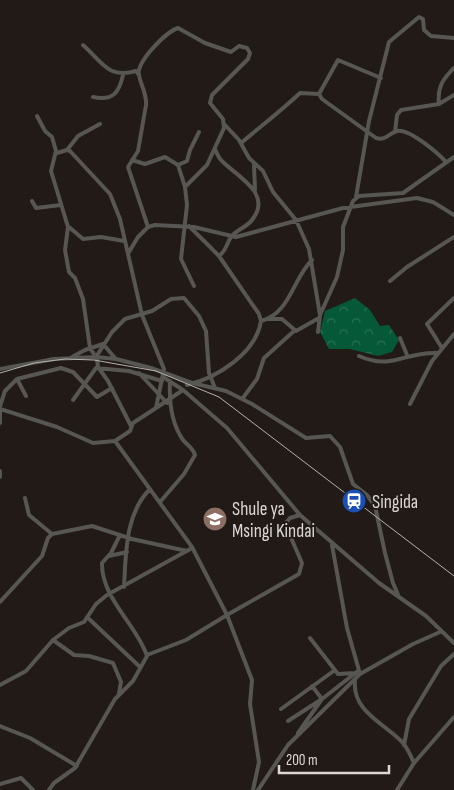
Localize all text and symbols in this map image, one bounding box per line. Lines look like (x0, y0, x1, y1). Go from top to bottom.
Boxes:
station icon: Singida (341, 488, 367, 514)
place label: Singida (372, 491, 418, 514)
place label: Shule ya Msingi Kindai (232, 498, 315, 543)
school or university icon: Shule ya Msingi Kindai (202, 506, 228, 532)
scale bar (279, 742, 389, 774)
text: 200 m (286, 751, 318, 770)

